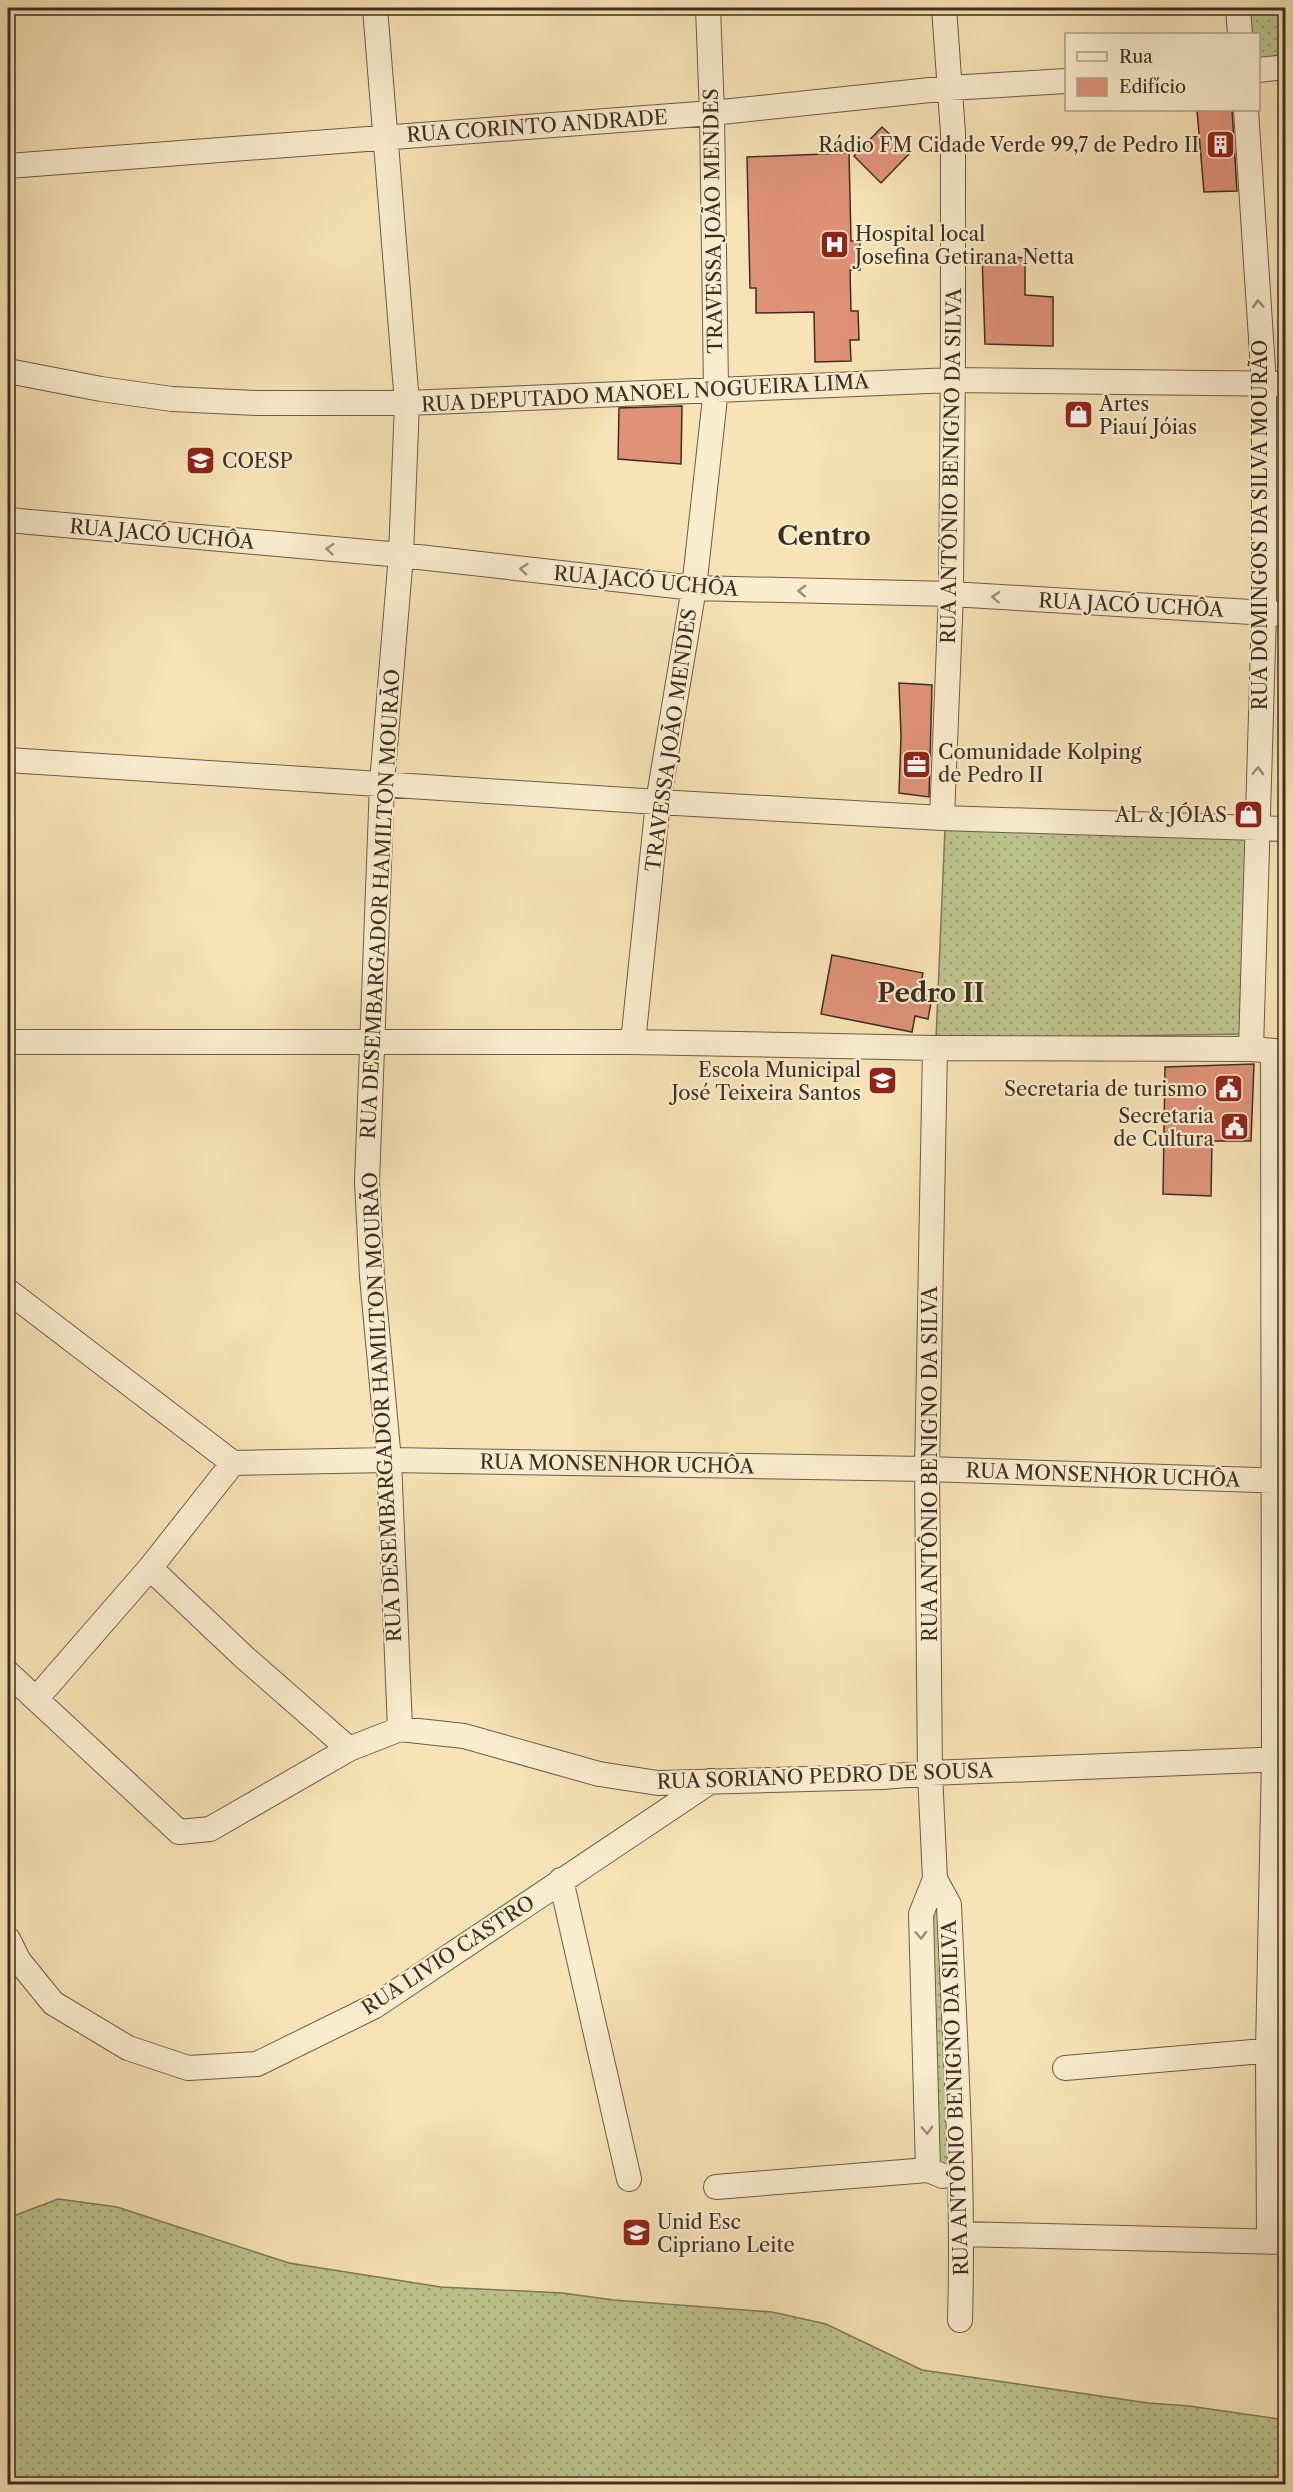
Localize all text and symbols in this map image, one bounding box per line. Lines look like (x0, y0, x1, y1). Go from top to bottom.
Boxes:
legend (1065, 33, 1260, 111)
text: Rua (1119, 46, 1153, 68)
text: Edifício (1119, 76, 1186, 98)
street label: TRAVESSA JOÃO MENDES (698, 88, 727, 354)
street label: RUA CORINTO ANDRADE (406, 105, 668, 147)
building icon: Rádio FM Cidade Verde 99,7 de Pedro II (1204, 129, 1236, 161)
place label: Rádio FM Cidade Verde 99,7 de Pedro II (818, 133, 1199, 157)
place label: Hospital local Josefina Getirana Netta (852, 222, 1075, 269)
hospital icon: Hospital local Josefina Getirana Netta (818, 229, 850, 261)
street label: RUA ANTÔNIO BENIGNO DA SILVA (935, 287, 966, 644)
one-way arrow (1252, 299, 1265, 308)
street label: RUA DOMINGOS DA SILVA MOURÃO (1247, 340, 1272, 710)
street label: RUA DEPUTADO MANOEL NOGUEIRA LIMA (420, 369, 871, 417)
place label: Artes Piauí Jóias (1098, 392, 1197, 439)
shop icon: Artes Piauí Jóias (1062, 399, 1094, 431)
school or university icon: COESP (185, 445, 217, 477)
place label: COESP (222, 449, 293, 473)
street label: RUA JACÓ UCHÔA (68, 513, 257, 554)
district label: Centro (777, 520, 871, 552)
one-way arrow (325, 543, 334, 556)
street label: RUA JACÓ UCHÔA (552, 560, 741, 601)
one-way arrow (519, 563, 528, 576)
one-way arrow (797, 585, 806, 597)
street label: RUA JACÓ UCHÔA (1038, 587, 1226, 622)
one-way arrow (992, 591, 1001, 604)
street label: TRAVESSA JOÃO MENDES (640, 607, 701, 873)
street label: RUA DESEMBARGADOR HAMILTON MOURÃO (355, 668, 404, 1140)
place label: Comunidade Kolping de Pedro II (938, 740, 1142, 787)
office icon: Comunidade Kolping de Pedro II (901, 748, 933, 780)
one-way arrow (1252, 767, 1265, 776)
shop icon: AL & JÓIAS (1232, 799, 1264, 831)
place label: AL & JÓIAS (1114, 802, 1227, 827)
district label: Pedro II (877, 977, 985, 1009)
place label: Escola Municipal José Teixeira Santos (668, 1058, 861, 1105)
school or university icon: Escola Municipal José Teixeira Santos (866, 1065, 898, 1097)
public building icon: Secretaria de turismo (1212, 1073, 1244, 1105)
place label: Secretaria de turismo (1004, 1077, 1207, 1101)
place label: Secretaria de Cultura (1113, 1104, 1214, 1151)
public building icon: Secretaria de Cultura (1219, 1111, 1251, 1143)
street label: RUA DESEMBARGADOR HAMILTON MOURÃO (357, 1171, 406, 1643)
street label: RUA ANTÔNIO BENIGNO DA SILVA (917, 1285, 942, 1642)
street label: RUA MONSENHOR UCHÔA (480, 1449, 756, 1478)
street label: RUA MONSENHOR UCHÔA (965, 1457, 1242, 1492)
street label: RUA SORIANO PEDRO DE SOUSA (656, 1758, 995, 1794)
street label: RUA LIVIO CASTRO (357, 1890, 539, 2020)
street label: RUA ANTÔNIO BENIGNO DA SILVA (936, 1919, 973, 2276)
one-way arrow (915, 1931, 928, 1940)
one-way arrow (921, 2126, 933, 2135)
place label: Unid Esc Cipriano Leite (657, 2210, 795, 2257)
school or university icon: Unid Esc Cipriano Leite (620, 2217, 652, 2249)

